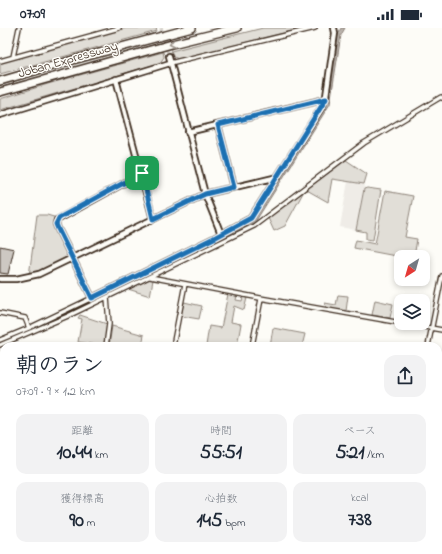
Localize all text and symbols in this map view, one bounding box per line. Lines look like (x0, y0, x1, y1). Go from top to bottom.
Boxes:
text: 07:09 (20, 3, 45, 25)
street label: Joban Expressway (16, 37, 120, 84)
one-way arrow (168, 39, 175, 48)
pin (125, 156, 159, 190)
icon: arrive (131, 162, 153, 184)
north arrow (394, 250, 430, 286)
map controls (394, 250, 430, 330)
button: layers (394, 294, 430, 330)
text: 朝のラン (16, 351, 104, 383)
button: share (384, 355, 426, 397)
text: 07:09 · 9 × 1.2 km (16, 382, 95, 401)
text: 距離 (71, 423, 93, 439)
text: 時間 (210, 423, 232, 439)
text: ペース (343, 423, 376, 439)
text: 10.44 (56, 439, 92, 468)
text: 55:51 (200, 439, 242, 468)
text: 5:21 (335, 439, 365, 468)
text: km (92, 447, 108, 463)
text: /km (365, 447, 384, 463)
text: kcal (351, 490, 368, 506)
text: 獲得標高 (60, 491, 104, 507)
text: 心拍数 (204, 491, 237, 507)
text: 738 (348, 506, 372, 535)
text: 90 (69, 507, 84, 536)
text: 145 (196, 507, 222, 536)
text: m (84, 515, 95, 531)
text: bpm (222, 515, 246, 531)

